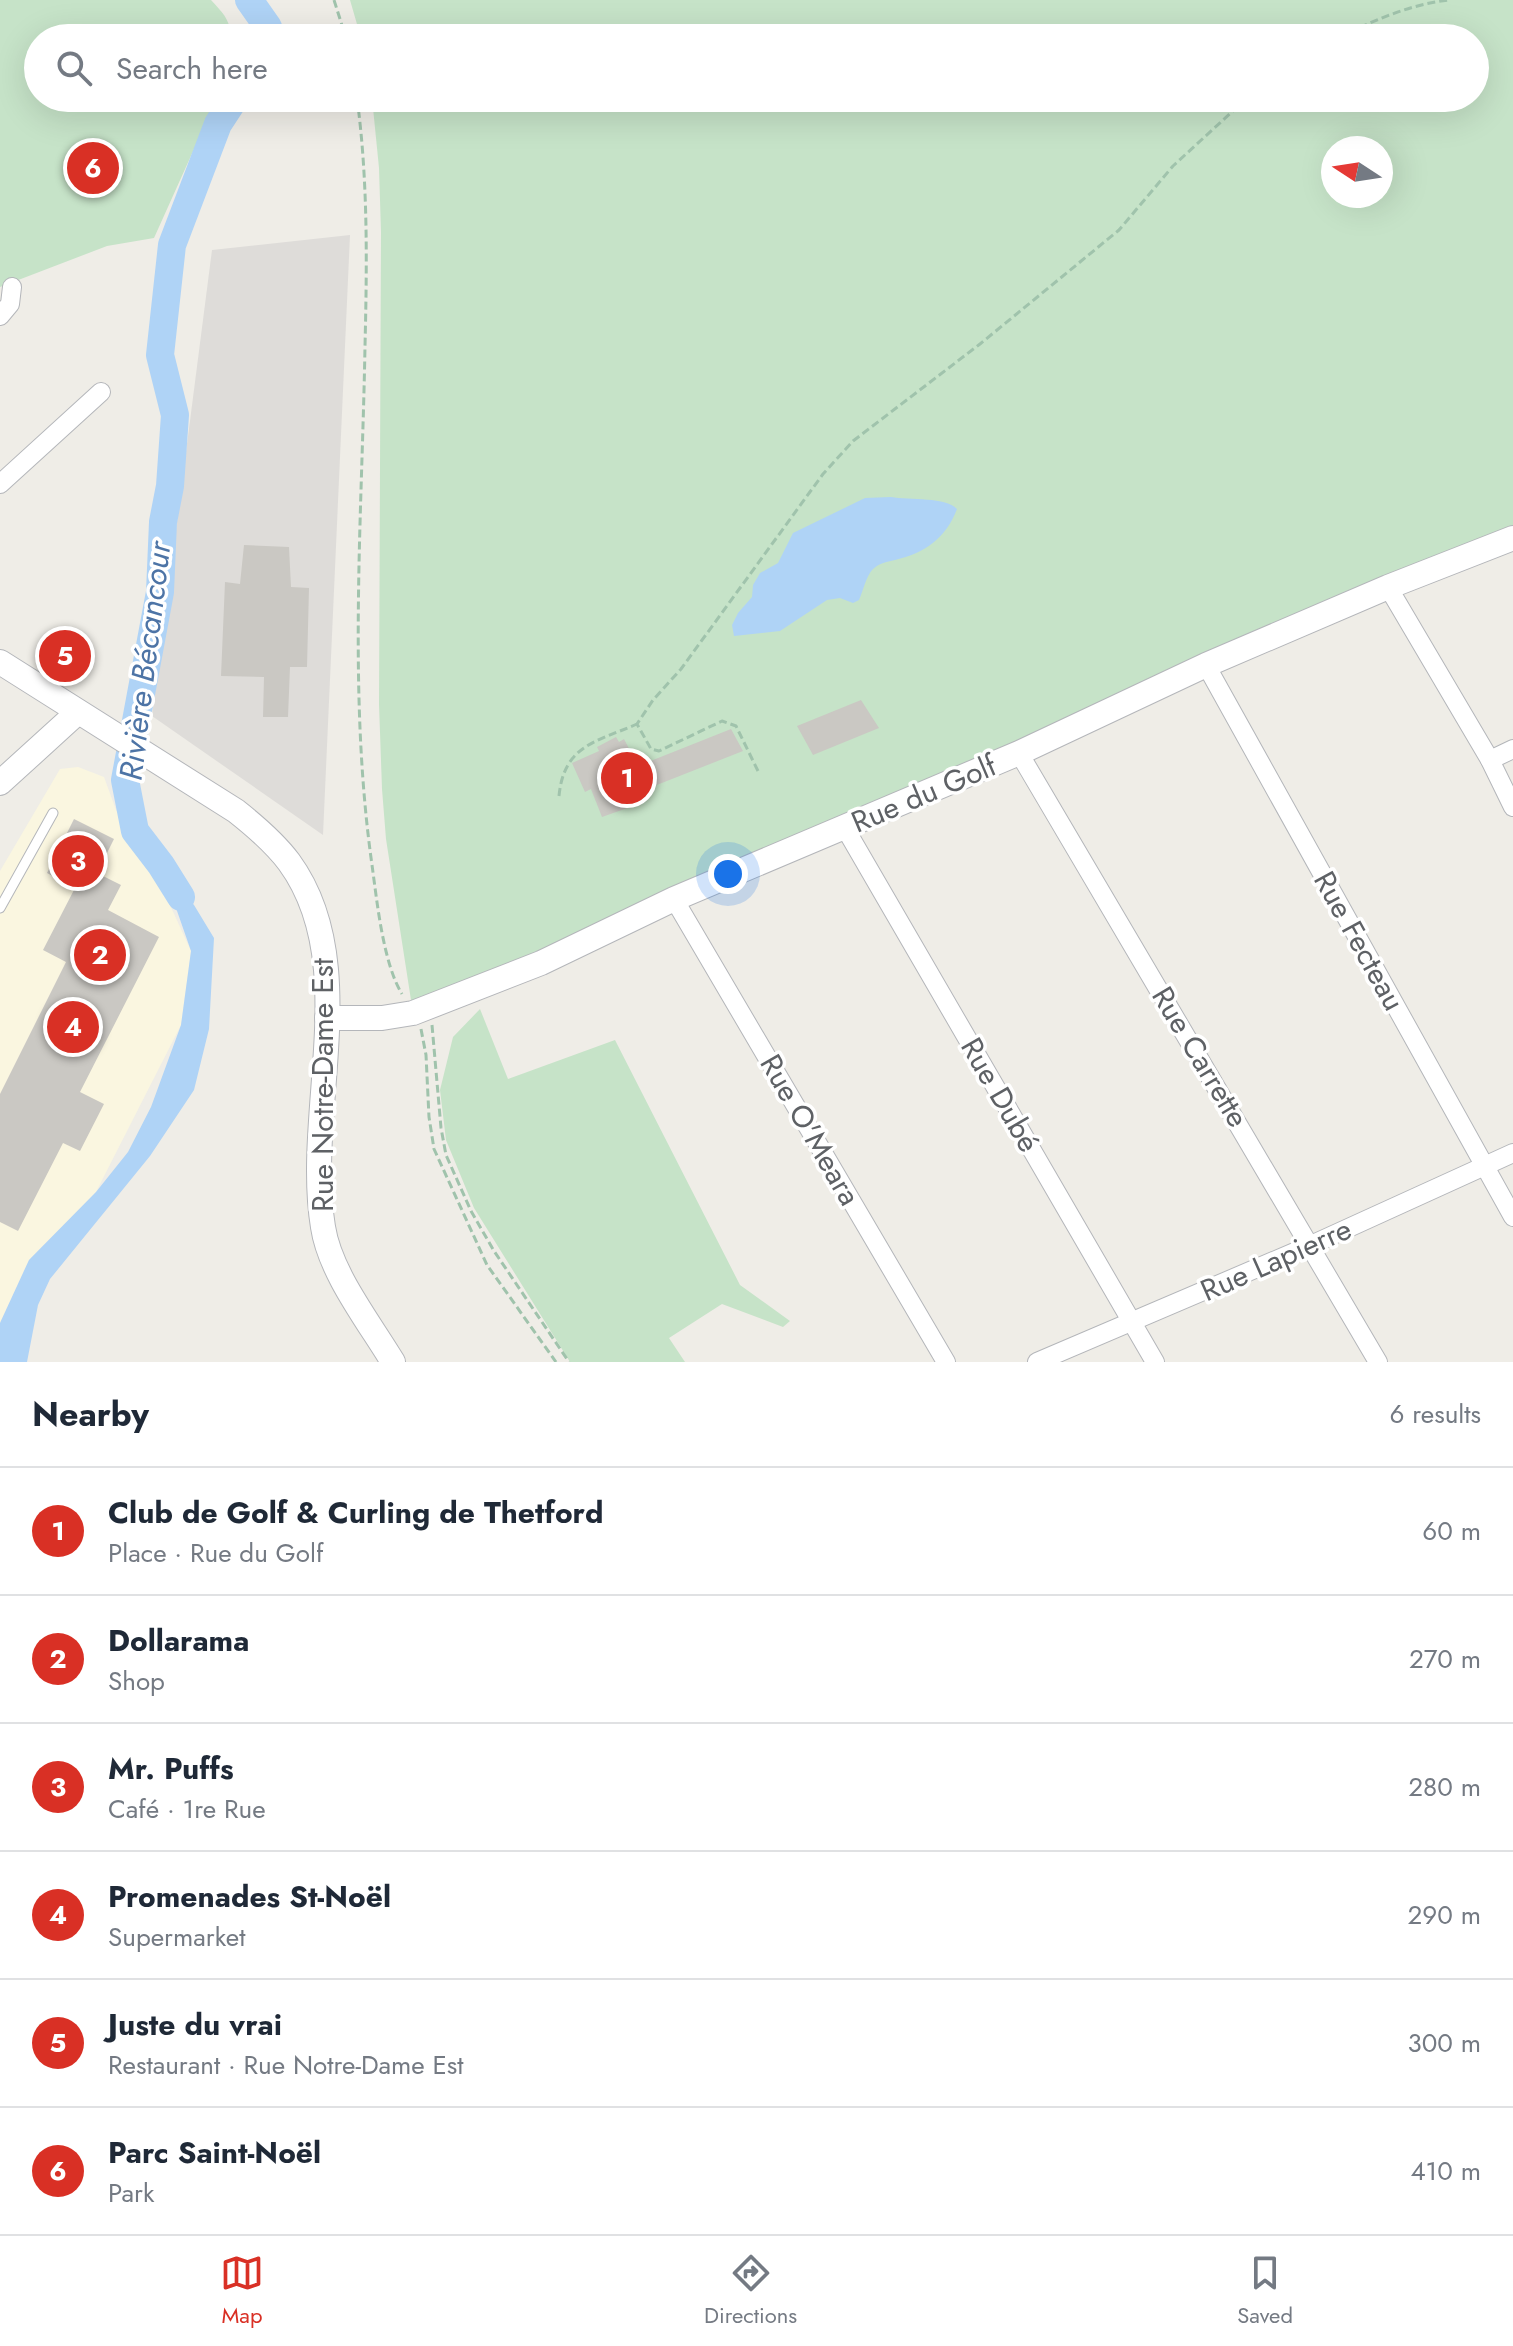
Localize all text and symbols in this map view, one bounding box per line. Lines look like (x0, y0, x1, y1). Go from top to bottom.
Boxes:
search box (24, 24, 1489, 112)
icon: search (52, 46, 96, 90)
text: Search here (116, 47, 268, 90)
north arrow (1321, 136, 1393, 208)
pin: 6 (67, 138, 119, 198)
water label: Rivière Bécancour (108, 537, 183, 783)
pin: 5 (39, 626, 91, 686)
street label: Rue du Golf (845, 743, 1004, 843)
pin: 1 (601, 748, 653, 808)
pin: 3 (52, 831, 104, 891)
your location (708, 854, 748, 894)
street label: Rue Fecteau (1303, 863, 1416, 1018)
pin: 2 (74, 925, 126, 985)
street label: Rue Notre-Dame Est (301, 957, 344, 1212)
street label: Rue Carrette (1141, 978, 1259, 1135)
pin: 4 (47, 997, 99, 1057)
street label: Rue Dubé (950, 1030, 1050, 1160)
street label: Rue O'Meara (750, 1046, 871, 1213)
street label: Rue Lapierre (1194, 1207, 1358, 1312)
text: Nearby (32, 1390, 149, 1439)
text: 6 results (1389, 1395, 1481, 1433)
text: Club de Golf & Curling de Thetford (108, 1491, 603, 1534)
text: 1 (51, 1512, 65, 1550)
text: 60 m (1422, 1512, 1481, 1550)
text: Place · Rue du Golf (108, 1534, 323, 1572)
text: Dollarama (108, 1619, 249, 1662)
text: 2 (49, 1640, 67, 1678)
text: 270 m (1409, 1640, 1481, 1678)
text: Shop (108, 1662, 165, 1700)
text: Mr. Puffs (108, 1747, 234, 1790)
text: 3 (50, 1768, 66, 1806)
text: 280 m (1408, 1768, 1481, 1806)
text: Café · 1re Rue (108, 1790, 266, 1828)
text: Promenades St-Noël (108, 1875, 391, 1918)
text: 4 (49, 1896, 67, 1934)
text: 290 m (1408, 1896, 1481, 1934)
text: Supermarket (108, 1918, 245, 1956)
text: Juste du vrai (108, 2003, 282, 2046)
text: 5 (50, 2024, 66, 2062)
text: 300 m (1408, 2024, 1481, 2062)
text: Restaurant · Rue Notre-Dame Est (108, 2046, 464, 2084)
text: Parc Saint-Noël (108, 2131, 321, 2174)
text: 6 (49, 2152, 67, 2190)
text: 410 m (1410, 2152, 1481, 2190)
text: Park (108, 2174, 154, 2212)
tab: Map (220, 2251, 264, 2331)
tab: Directions (704, 2251, 797, 2331)
tab: Saved (1237, 2251, 1293, 2331)

